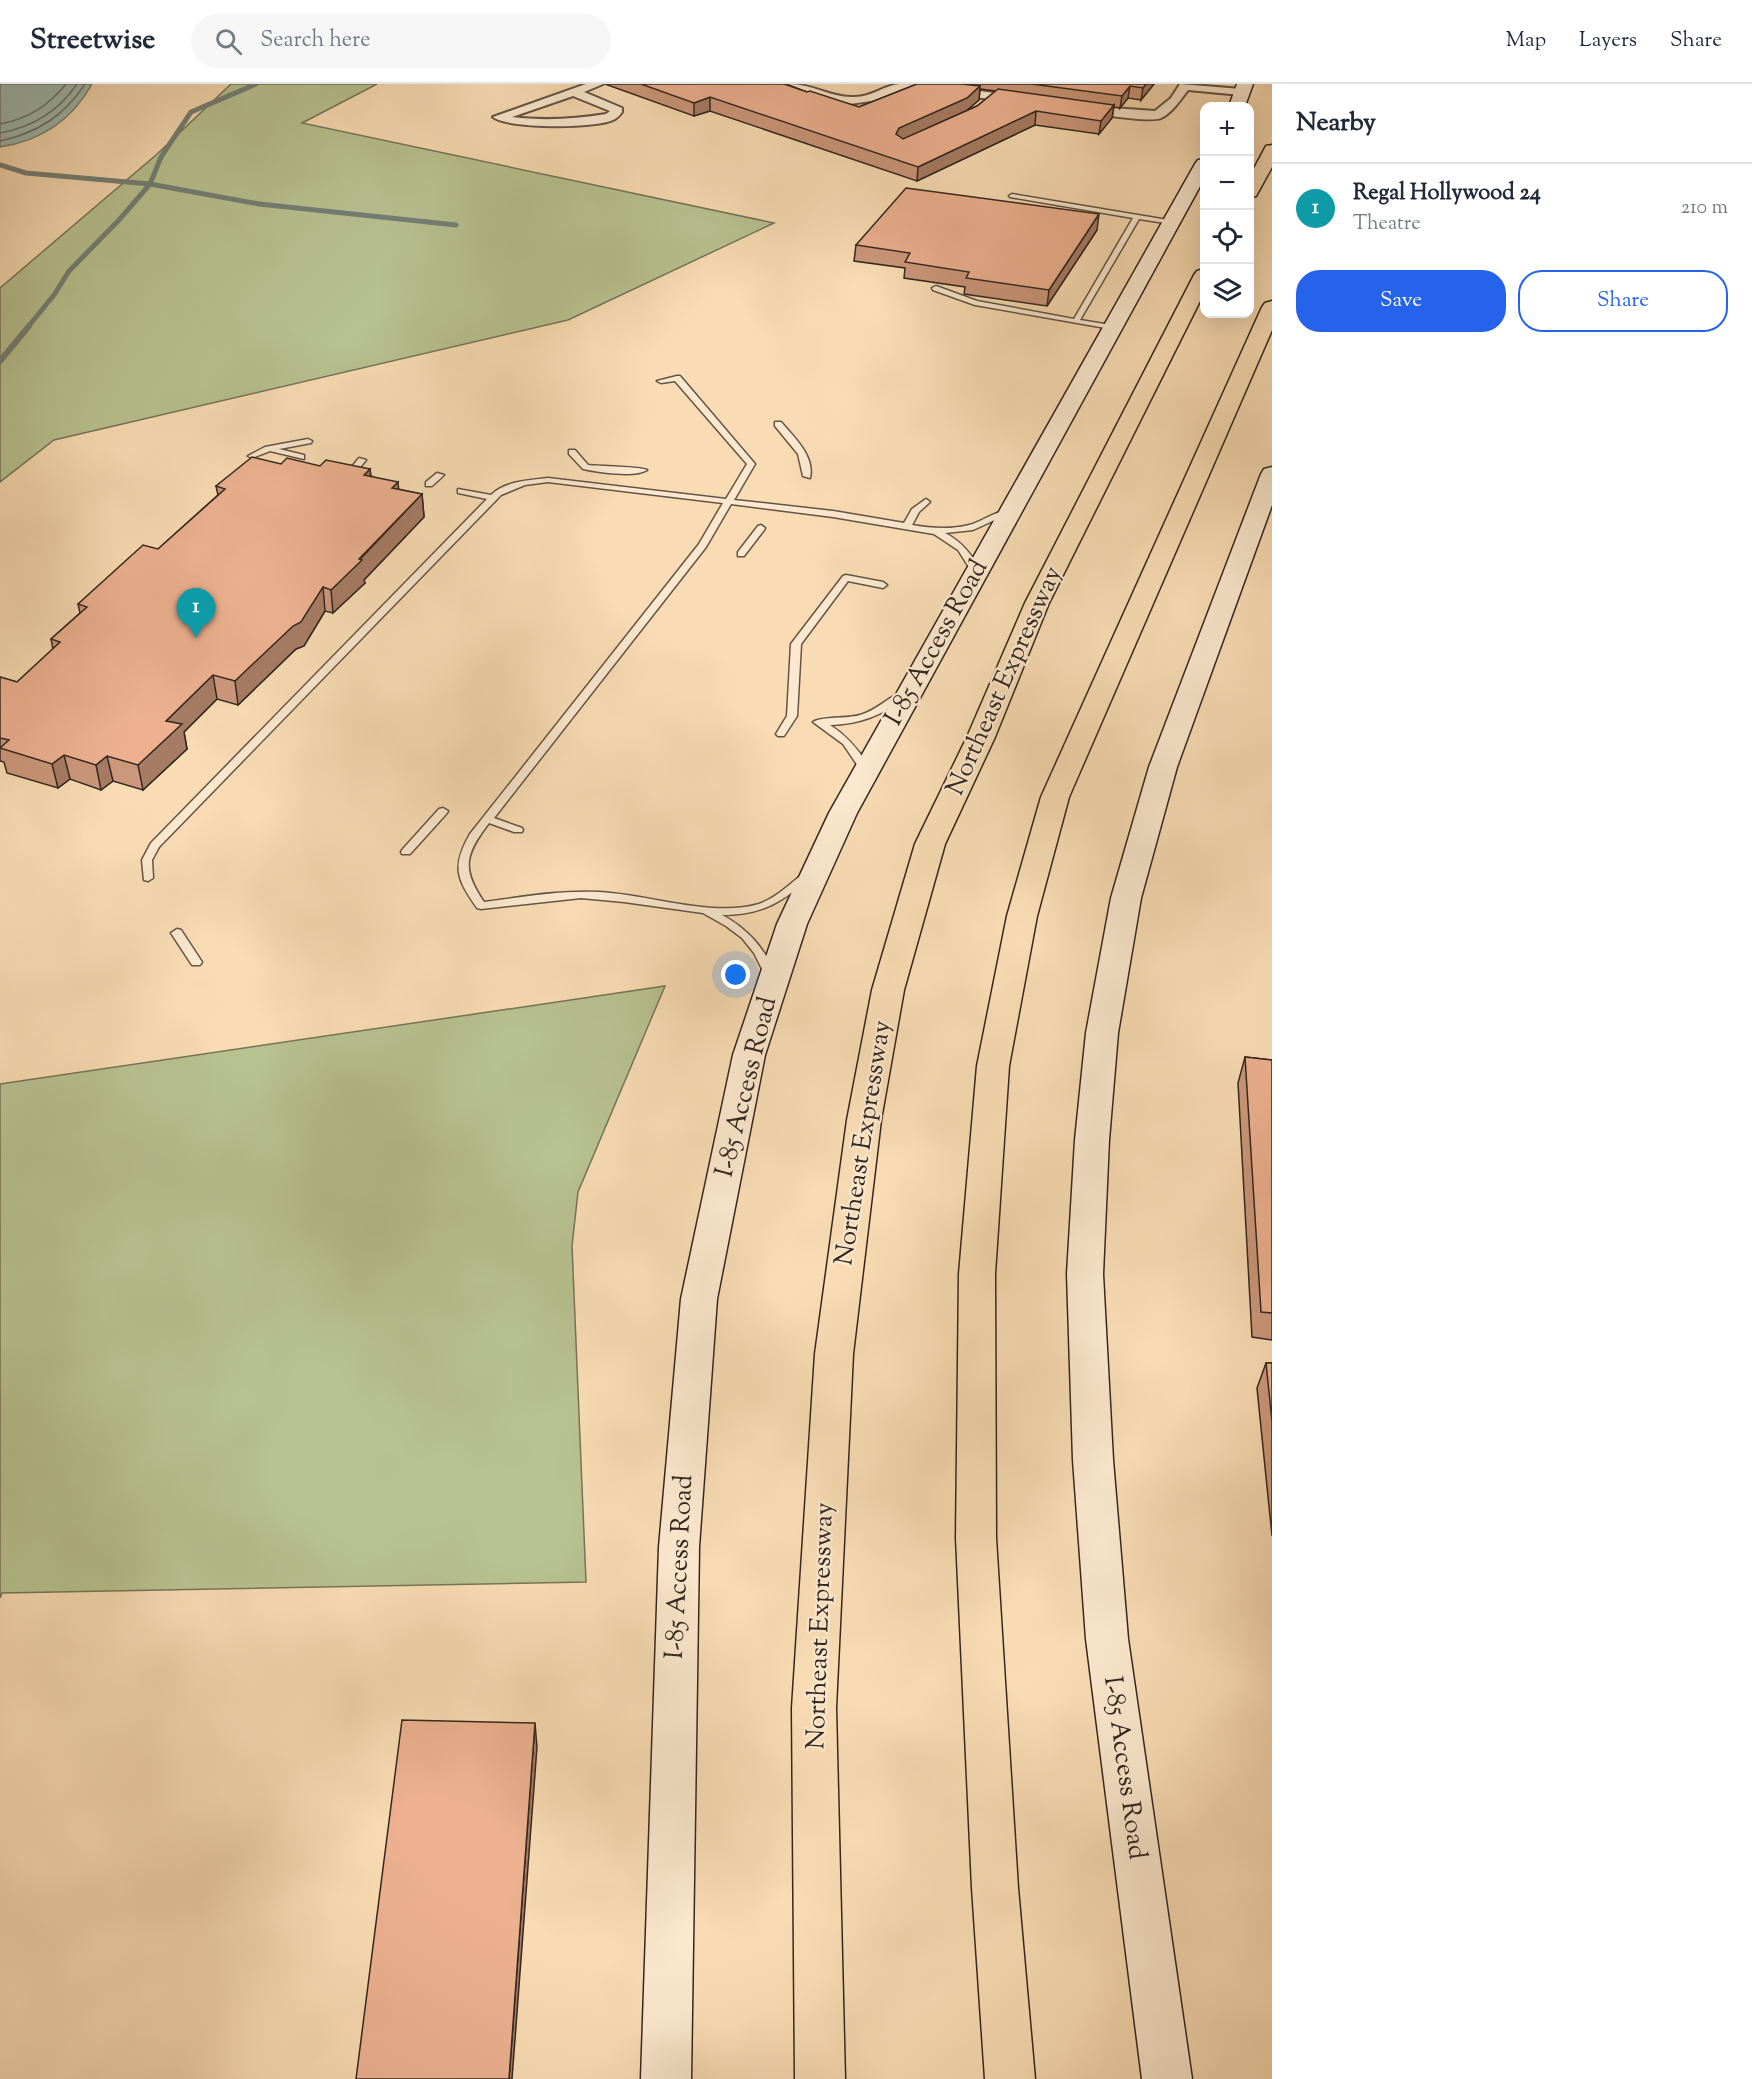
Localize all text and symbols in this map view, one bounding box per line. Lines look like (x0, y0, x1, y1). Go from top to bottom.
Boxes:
search box (191, 14, 611, 68)
text: Streetwise (30, 21, 155, 61)
icon: search (212, 25, 245, 58)
text: Search here (260, 25, 371, 57)
text: Map (1506, 26, 1546, 56)
text: Layers (1579, 26, 1637, 56)
text: Share (1670, 26, 1722, 56)
map controls (1200, 102, 1254, 318)
button: + (1200, 102, 1254, 156)
text: Nearby (1296, 105, 1376, 142)
button: − (1200, 156, 1254, 210)
text: Regal Hollywood 24 (1353, 178, 1541, 210)
text: 1 (1312, 194, 1319, 223)
text: 210 m (1681, 194, 1728, 223)
button: locate (1200, 210, 1254, 264)
text: Theatre (1353, 210, 1421, 239)
button: layers (1200, 264, 1254, 318)
button: Save (1296, 270, 1506, 332)
button: Share (1518, 270, 1728, 332)
street label: I-85 Access Road (876, 553, 998, 733)
street label: Northeast Expressway (938, 560, 1072, 802)
pin: 1 (176, 588, 216, 638)
your location (721, 960, 750, 989)
street label: I-85 Access Road (707, 993, 787, 1181)
street label: Northeast Expressway (826, 1018, 902, 1268)
street label: I-85 Access Road (657, 1474, 703, 1660)
street label: Northeast Expressway (798, 1502, 844, 1750)
street label: I-85 Access Road (1093, 1674, 1155, 1862)

